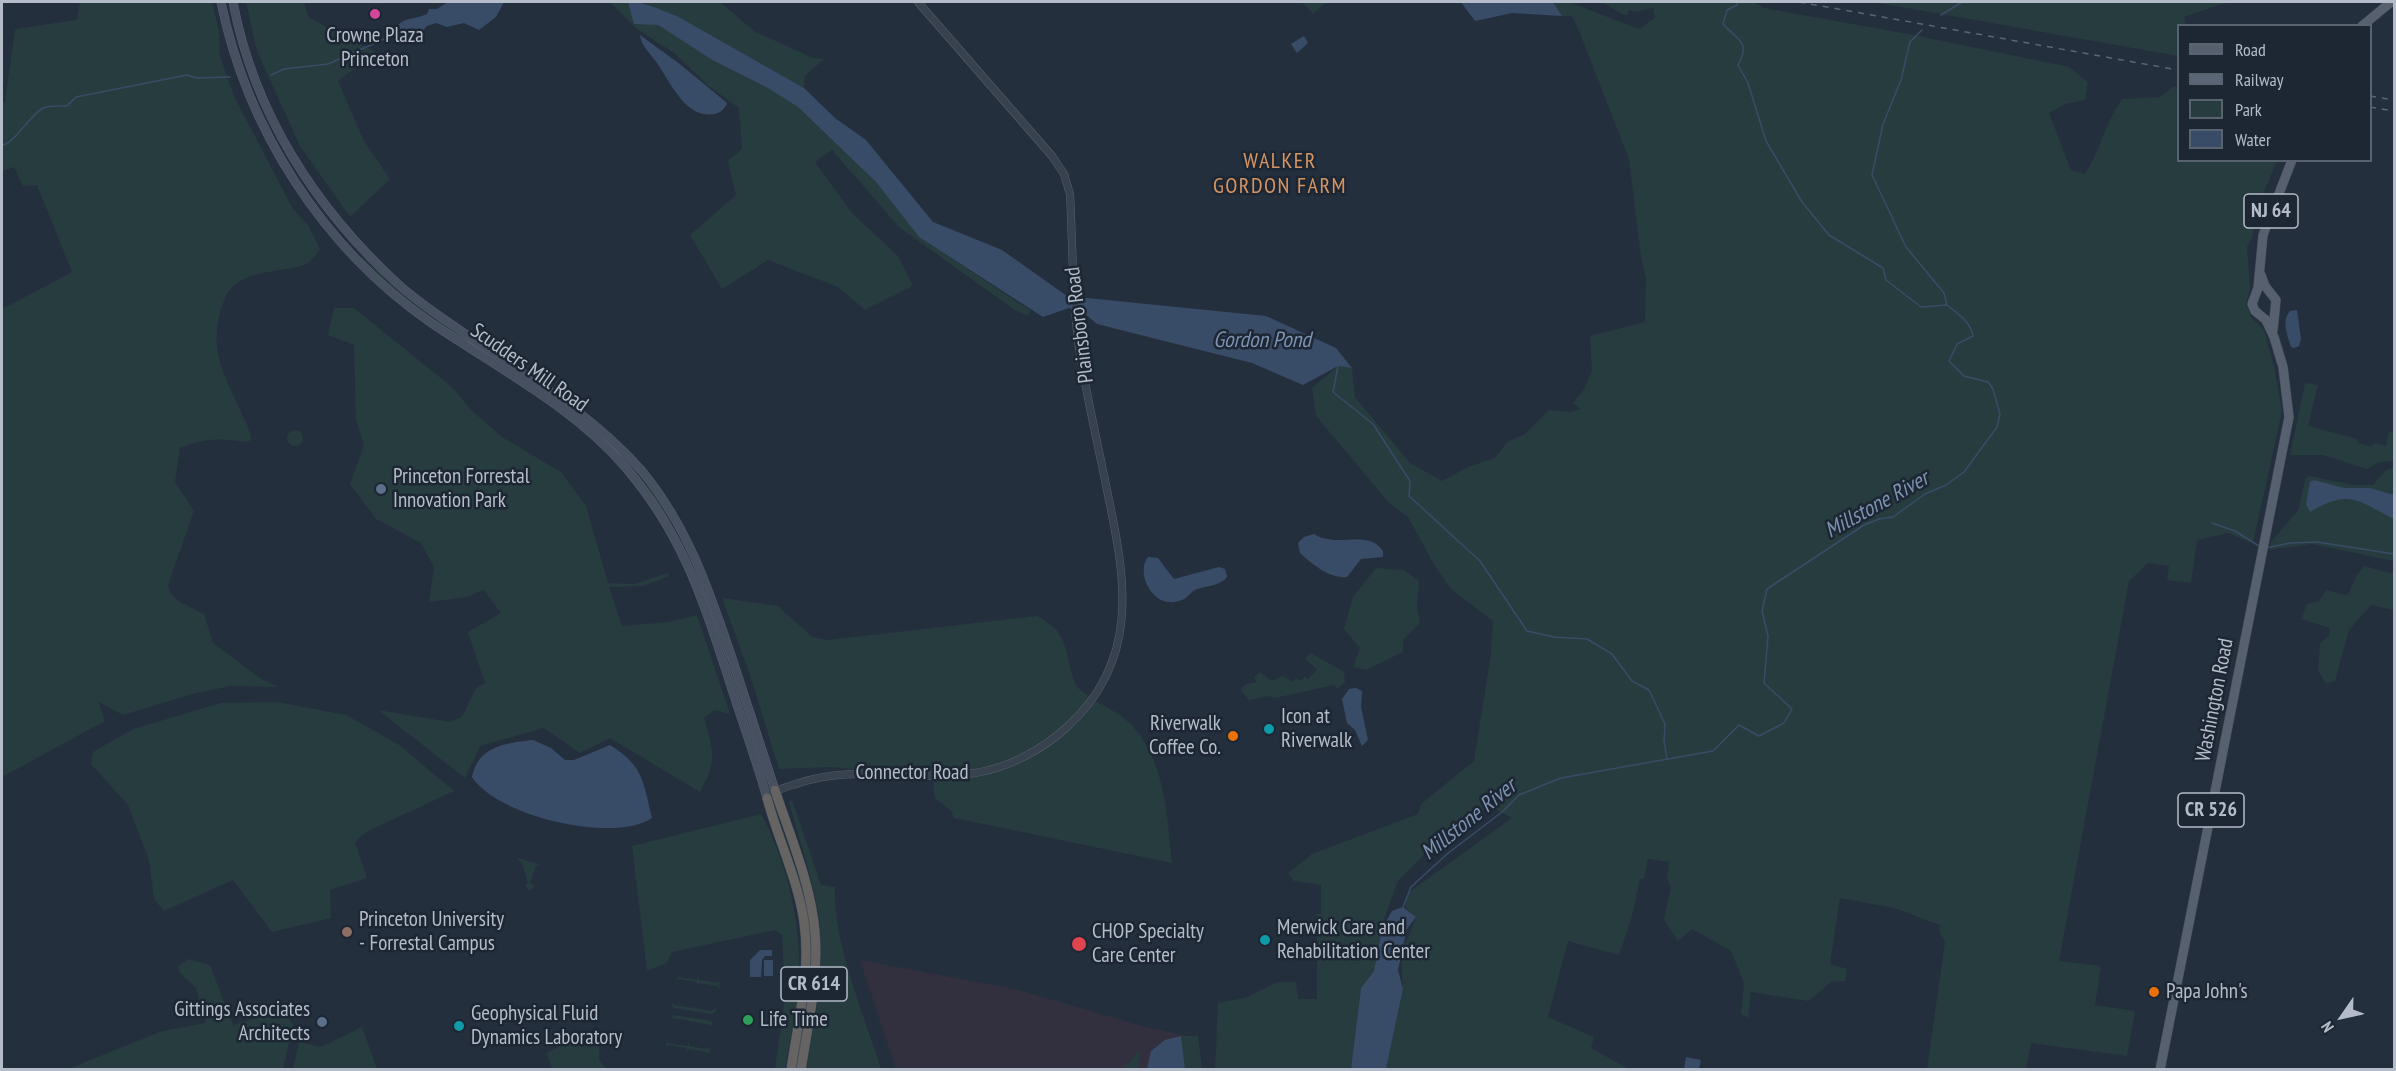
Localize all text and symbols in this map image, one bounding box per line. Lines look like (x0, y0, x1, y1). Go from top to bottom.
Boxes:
marker: Crowne Plaza Princeton (368, 7, 382, 21)
place label: Crowne Plaza Princeton (326, 23, 424, 73)
legend (2177, 24, 2372, 162)
text: Road (2235, 38, 2266, 61)
text: Railway (2235, 68, 2284, 91)
text: Park (2235, 98, 2262, 121)
text: Water (2235, 128, 2271, 151)
district label: WALKER GORDON FARM (1213, 149, 1347, 200)
road number: NJ 64 (2244, 194, 2298, 228)
street label: Plainsboro Road (1060, 265, 1100, 385)
street label: Scudders Mill Road (465, 318, 593, 418)
water label: Gordon Pond (1213, 328, 1311, 354)
place label: Princeton Forrestal Innovation Park (393, 464, 530, 514)
water label: Millstone River (1821, 466, 1933, 544)
marker: Princeton Forrestal Innovation Park (374, 482, 388, 496)
street label: Washington Road (2191, 636, 2239, 764)
place label: Icon at Riverwalk (1281, 704, 1352, 754)
place label: Riverwalk Coffee Co. (1149, 711, 1221, 761)
marker: Icon at Riverwalk (1262, 722, 1276, 736)
marker: Riverwalk Coffee Co. (1226, 729, 1240, 743)
street label: Connector Road (855, 760, 969, 786)
water label: Millstone River (1416, 774, 1522, 866)
road number: CR 526 (2178, 793, 2244, 827)
place label: Princeton University - Forrestal Campus (359, 907, 504, 957)
place label: Merwick Care and Rehabilitation Center (1277, 915, 1430, 965)
place label: CHOP Specialty Care Center (1092, 919, 1204, 969)
marker: Princeton University - Forrestal Campus (340, 925, 354, 939)
marker: Merwick Care and Rehabilitation Center (1258, 933, 1272, 947)
marker: CHOP Specialty Care Center (1070, 935, 1088, 953)
road number: CR 614 (781, 967, 847, 1001)
place label: Papa John's (2166, 979, 2248, 1005)
marker: Papa John's (2147, 985, 2161, 999)
north arrow (2312, 987, 2372, 1047)
place label: Gittings Associates Architects (174, 997, 310, 1047)
place label: Geophysical Fluid Dynamics Laboratory (471, 1001, 622, 1051)
place label: Life Time (760, 1007, 828, 1033)
marker: Life Time (741, 1013, 755, 1027)
marker: Gittings Associates Architects (315, 1015, 329, 1029)
text: N (2316, 1018, 2338, 1036)
marker: Geophysical Fluid Dynamics Laboratory (452, 1019, 466, 1033)

